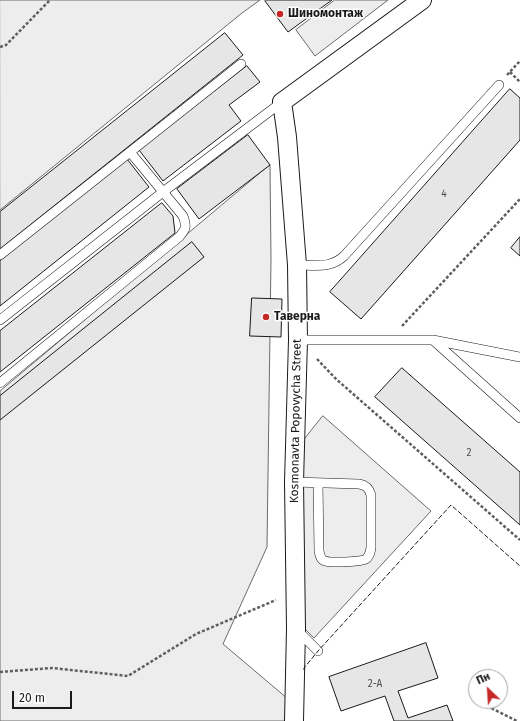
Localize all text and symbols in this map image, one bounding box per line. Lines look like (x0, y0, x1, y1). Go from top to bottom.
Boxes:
place label: Шиномонтаж (288, 7, 363, 21)
marker: Шиномонтаж (275, 9, 285, 19)
house number: 4 (441, 188, 447, 200)
place label: Таверна (274, 310, 320, 324)
marker: Таверна (261, 312, 271, 322)
street label: Kosmonavta Popovycha Street (287, 339, 305, 503)
house number: 2 (467, 447, 471, 459)
north arrow (468, 669, 508, 709)
text: Пн (474, 670, 492, 687)
house number: 2-А (368, 678, 382, 690)
scale bar (14, 683, 74, 709)
text: 20 m (19, 691, 45, 705)

